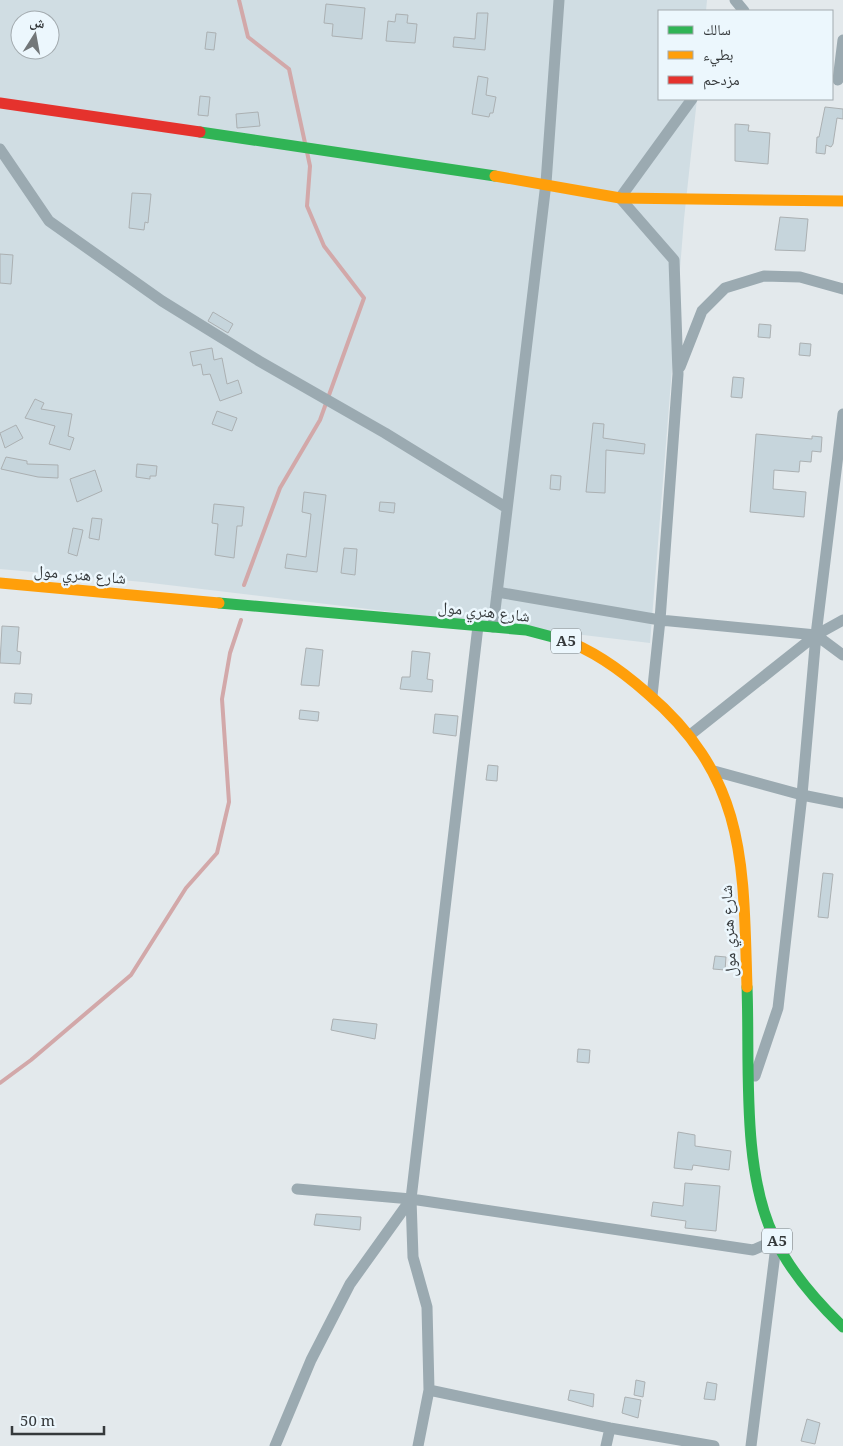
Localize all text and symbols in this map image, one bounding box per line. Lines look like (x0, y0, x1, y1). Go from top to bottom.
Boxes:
north arrow (10, 10, 60, 60)
legend (658, 10, 833, 100)
text: ش (28, 11, 47, 33)
text: سالك (703, 19, 731, 39)
text: بطيء (703, 44, 733, 67)
text: مزدحم (703, 69, 740, 90)
street label: شارع هنري مول (33, 559, 127, 591)
street label: شارع هنري مول (437, 595, 531, 629)
road number: A5 (551, 628, 581, 654)
street label: شارع هنري مول (715, 884, 743, 978)
road number: A5 (762, 1228, 792, 1254)
scale bar (12, 1404, 105, 1436)
text: 50 m (20, 1410, 55, 1430)

